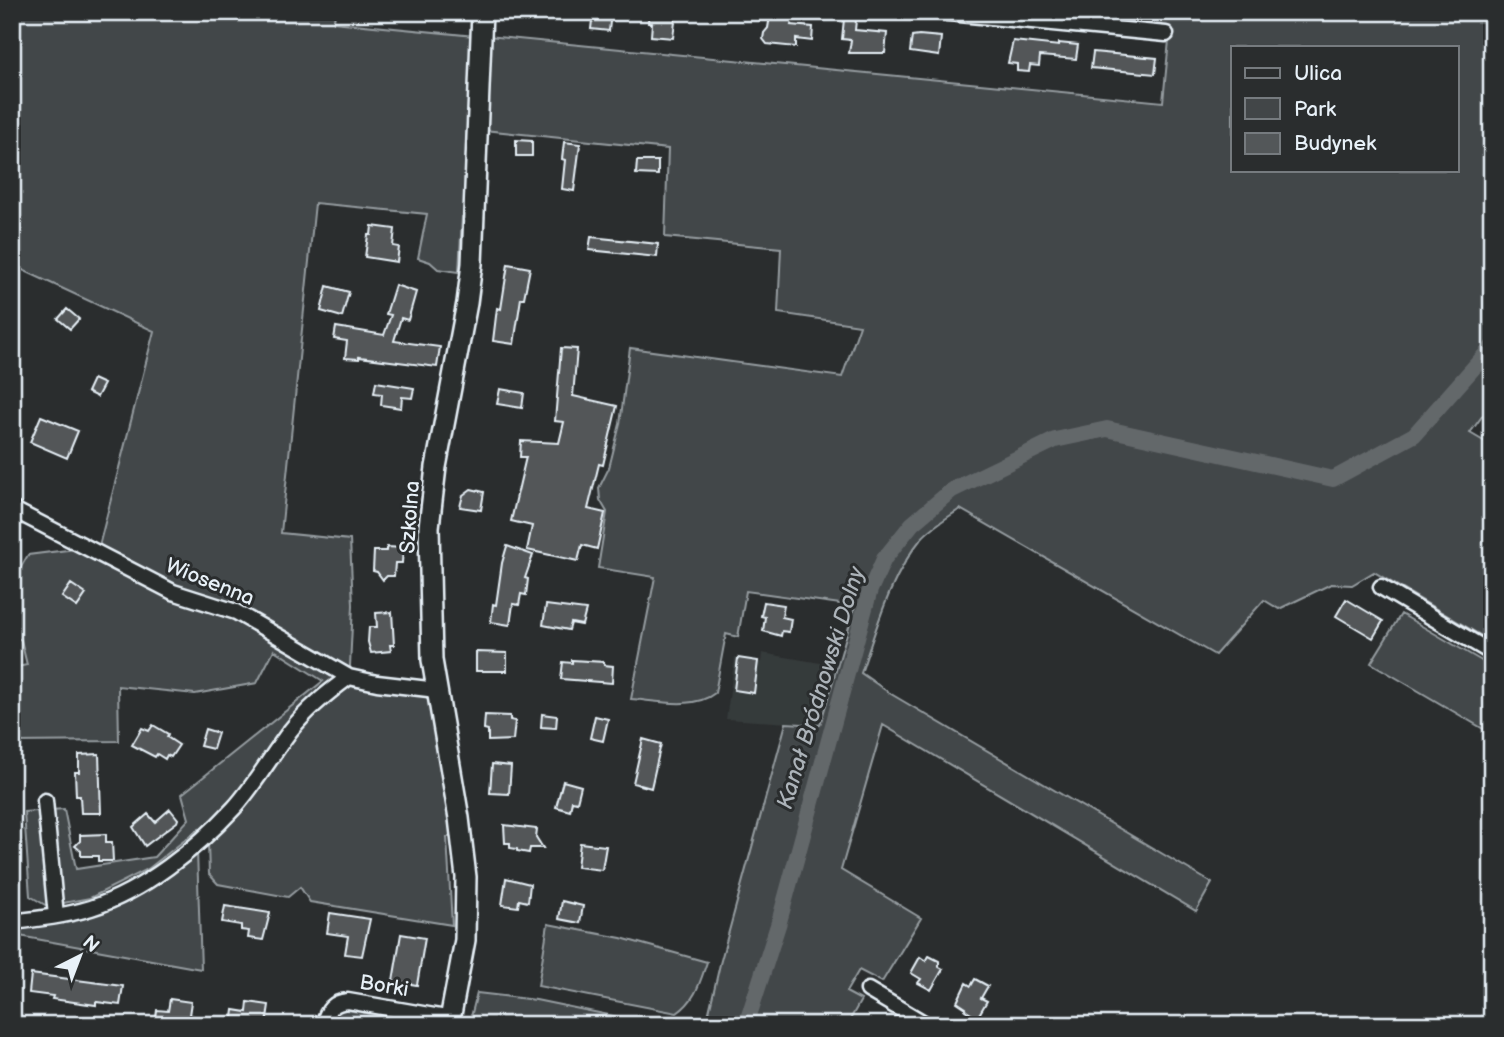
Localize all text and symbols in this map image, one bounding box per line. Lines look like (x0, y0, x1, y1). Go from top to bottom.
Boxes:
legend (1231, 46, 1458, 172)
text: Ulica (1294, 61, 1342, 86)
text: Park (1294, 97, 1337, 122)
text: Budynek (1294, 131, 1377, 156)
street label: Szkolna (395, 480, 425, 554)
street label: Wiosenna (162, 553, 258, 611)
water label: Kanał Bródnowski Dolny (771, 563, 871, 812)
north arrow (46, 922, 116, 992)
text: N (77, 931, 103, 958)
street label: Borki (358, 970, 410, 1002)

